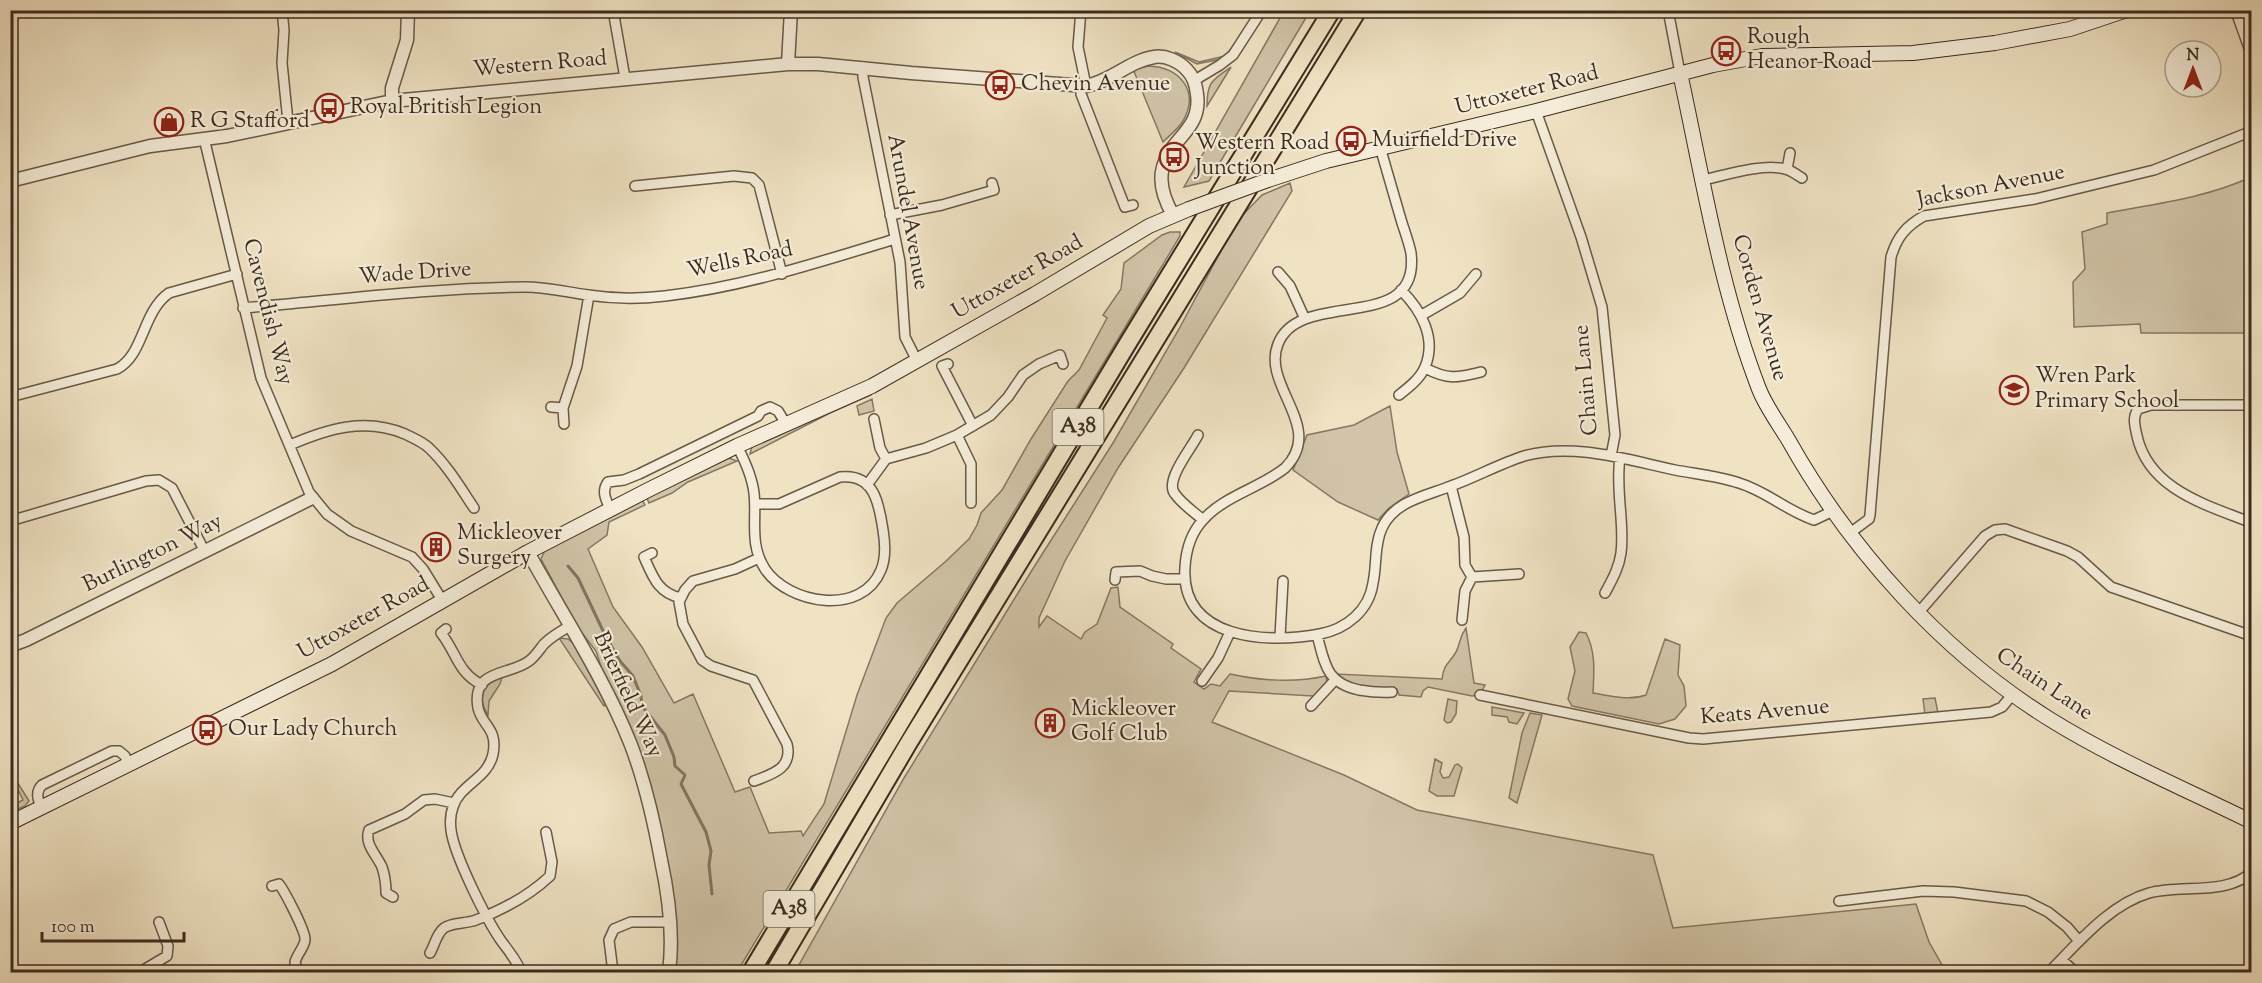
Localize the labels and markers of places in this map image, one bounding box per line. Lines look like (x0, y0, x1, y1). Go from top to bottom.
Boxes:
place label: Rough Heanor Road (1747, 22, 1872, 79)
bus stop icon: Rough Heanor Road (1710, 35, 1742, 67)
bus stop icon: Chevin Avenue (984, 69, 1016, 101)
place label: Chevin Avenue (1021, 69, 1170, 101)
bus stop icon: Royal British Legion (313, 92, 345, 124)
place label: Royal British Legion (350, 92, 542, 124)
shop icon: R G Stafford (153, 106, 185, 138)
place label: R G Stafford (190, 106, 310, 138)
bus stop icon: Muirfield Drive (1335, 125, 1367, 157)
place label: Muirfield Drive (1372, 125, 1517, 157)
place label: Western Road Junction (1194, 128, 1329, 185)
bus stop icon: Western Road Junction (1158, 141, 1190, 173)
place label: Wren Park Primary School (2035, 361, 2179, 418)
school or university icon: Wren Park Primary School (1998, 374, 2030, 406)
place label: Mickleover Surgery (457, 518, 562, 575)
building icon: Mickleover Surgery (420, 531, 452, 563)
place label: Mickleover Golf Club (1071, 694, 1176, 751)
building icon: Mickleover Golf Club (1034, 707, 1066, 739)
bus stop icon: Our Lady Church (191, 714, 223, 746)
place label: Our Lady Church (228, 714, 398, 746)

